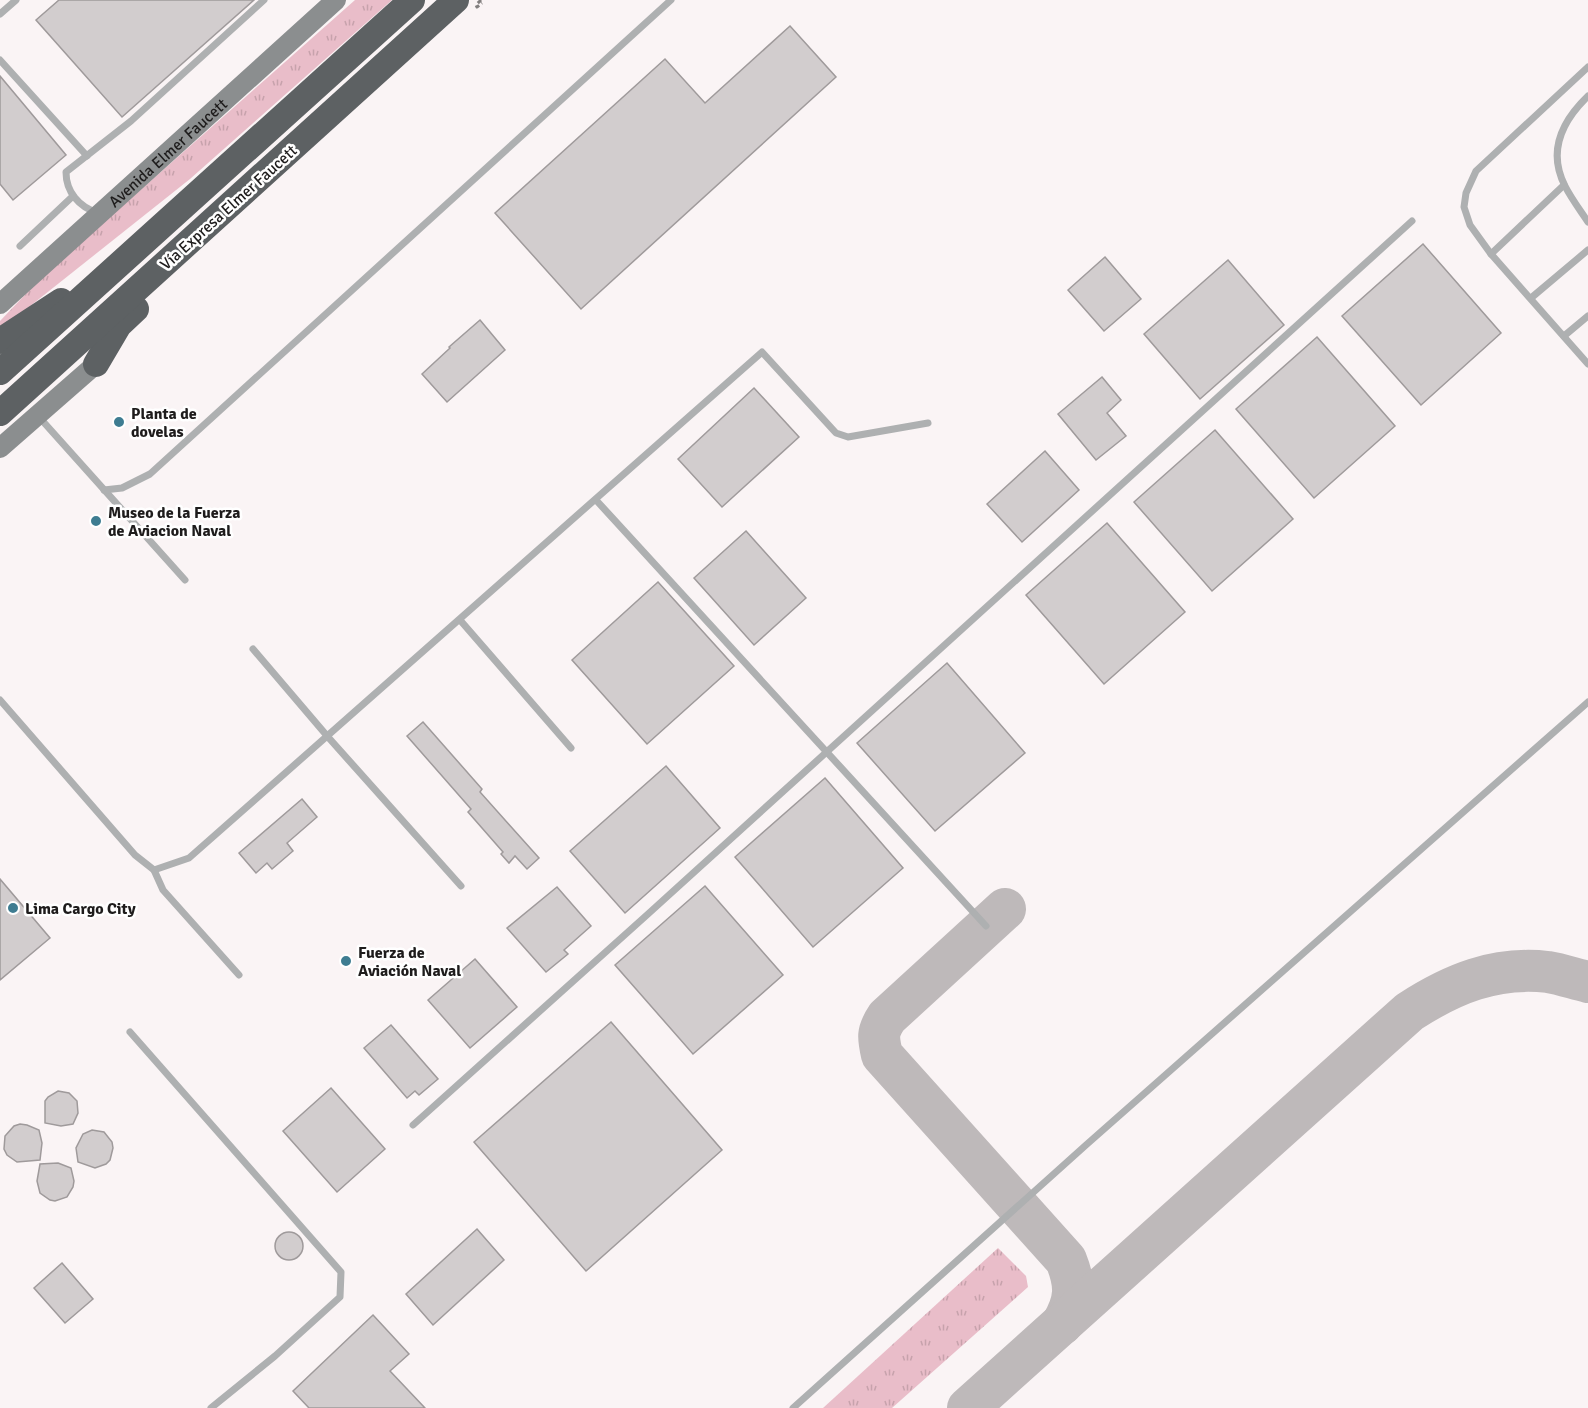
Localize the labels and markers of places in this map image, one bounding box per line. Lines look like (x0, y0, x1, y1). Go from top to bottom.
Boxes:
place label: Planta de dovelas (131, 404, 197, 442)
marker: Planta de dovelas (112, 415, 126, 429)
place label: Museo de la Fuerza de Aviacion Naval (108, 503, 241, 541)
marker: Museo de la Fuerza de Aviacion Naval (89, 514, 103, 528)
place label: Lima Cargo City (25, 899, 136, 919)
marker: Lima Cargo City (6, 901, 20, 915)
place label: Fuerza de Aviación Naval (358, 943, 461, 981)
marker: Fuerza de Aviación Naval (339, 954, 353, 968)

